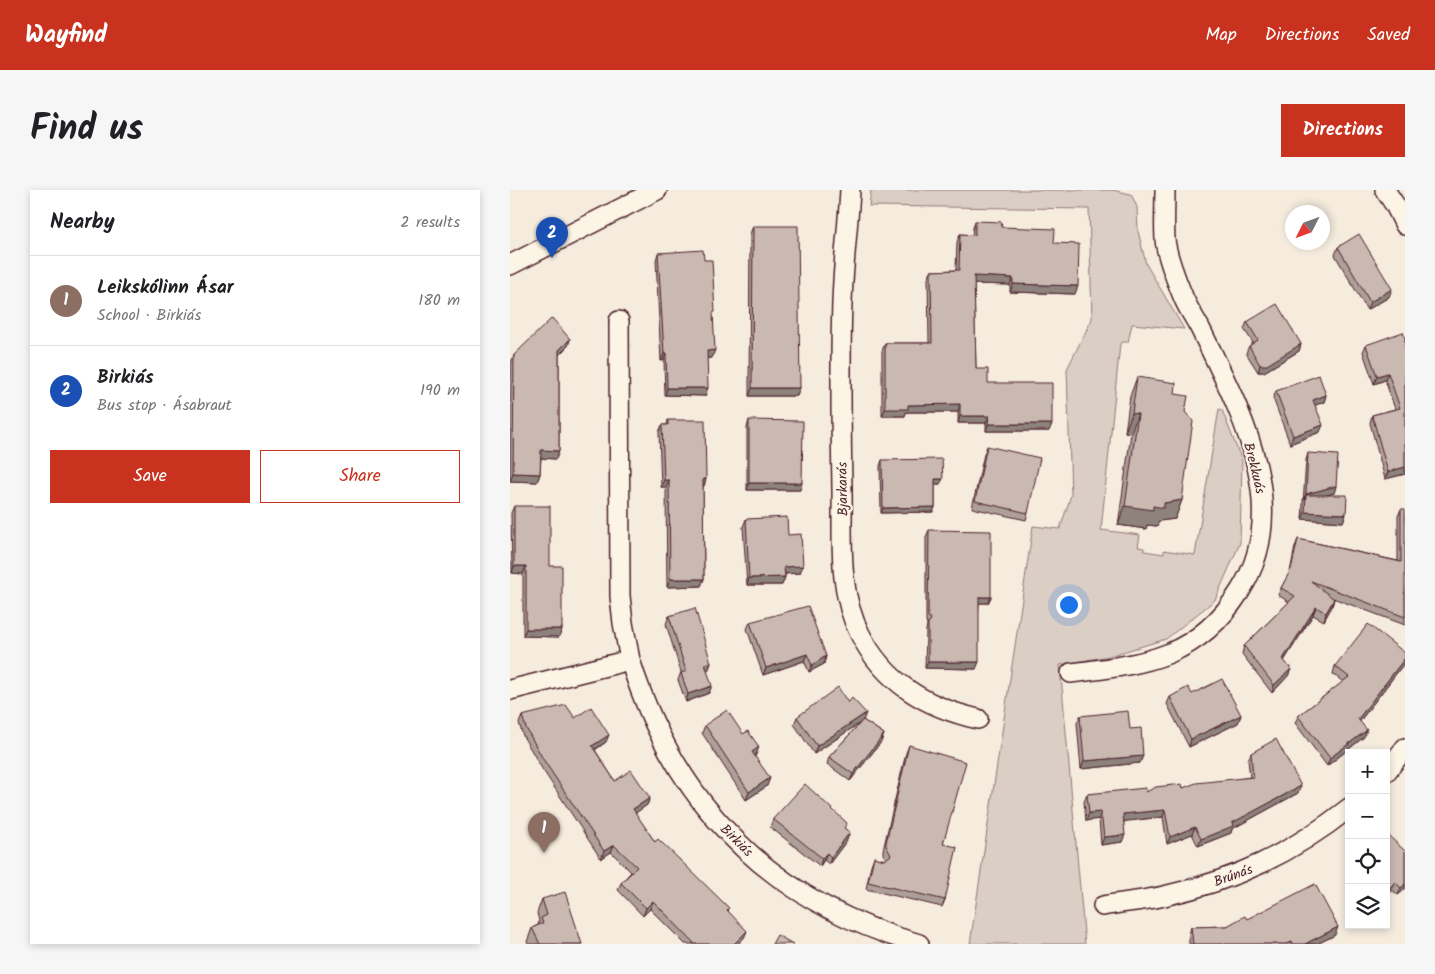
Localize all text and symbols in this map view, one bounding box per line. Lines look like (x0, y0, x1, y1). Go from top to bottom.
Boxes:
text: Wayfind (25, 16, 107, 55)
text: Map (1205, 21, 1237, 50)
text: Directions (1265, 21, 1339, 50)
text: Saved (1367, 21, 1410, 50)
text: Find us (30, 102, 143, 158)
button: Directions (1281, 104, 1405, 157)
north arrow (1285, 205, 1330, 250)
text: Nearby (50, 206, 115, 239)
text: 2 results (400, 210, 460, 235)
pin: 2 (536, 217, 568, 258)
text: Leikskólinn Ásar (97, 273, 234, 303)
text: 1 (64, 288, 68, 313)
text: 180 m (418, 288, 460, 313)
text: School · Birkiás (97, 303, 201, 328)
text: Birkiás (97, 363, 154, 393)
text: 2 (61, 378, 71, 403)
text: 190 m (420, 378, 460, 403)
text: Bus stop · Ásabraut (97, 393, 232, 418)
street label: Brekkuás (1237, 440, 1271, 496)
button: Save (50, 450, 250, 503)
button: Share (260, 450, 460, 503)
street label: Bjarkarás (832, 462, 854, 516)
your location (1056, 592, 1082, 618)
map controls (1345, 749, 1390, 929)
button: + (1345, 749, 1390, 794)
button: − (1345, 794, 1390, 839)
pin: 1 (528, 812, 560, 853)
street label: Birkiás (715, 819, 758, 862)
button: locate (1345, 839, 1390, 884)
street label: Brúnás (1211, 859, 1256, 893)
button: layers (1345, 884, 1390, 929)

